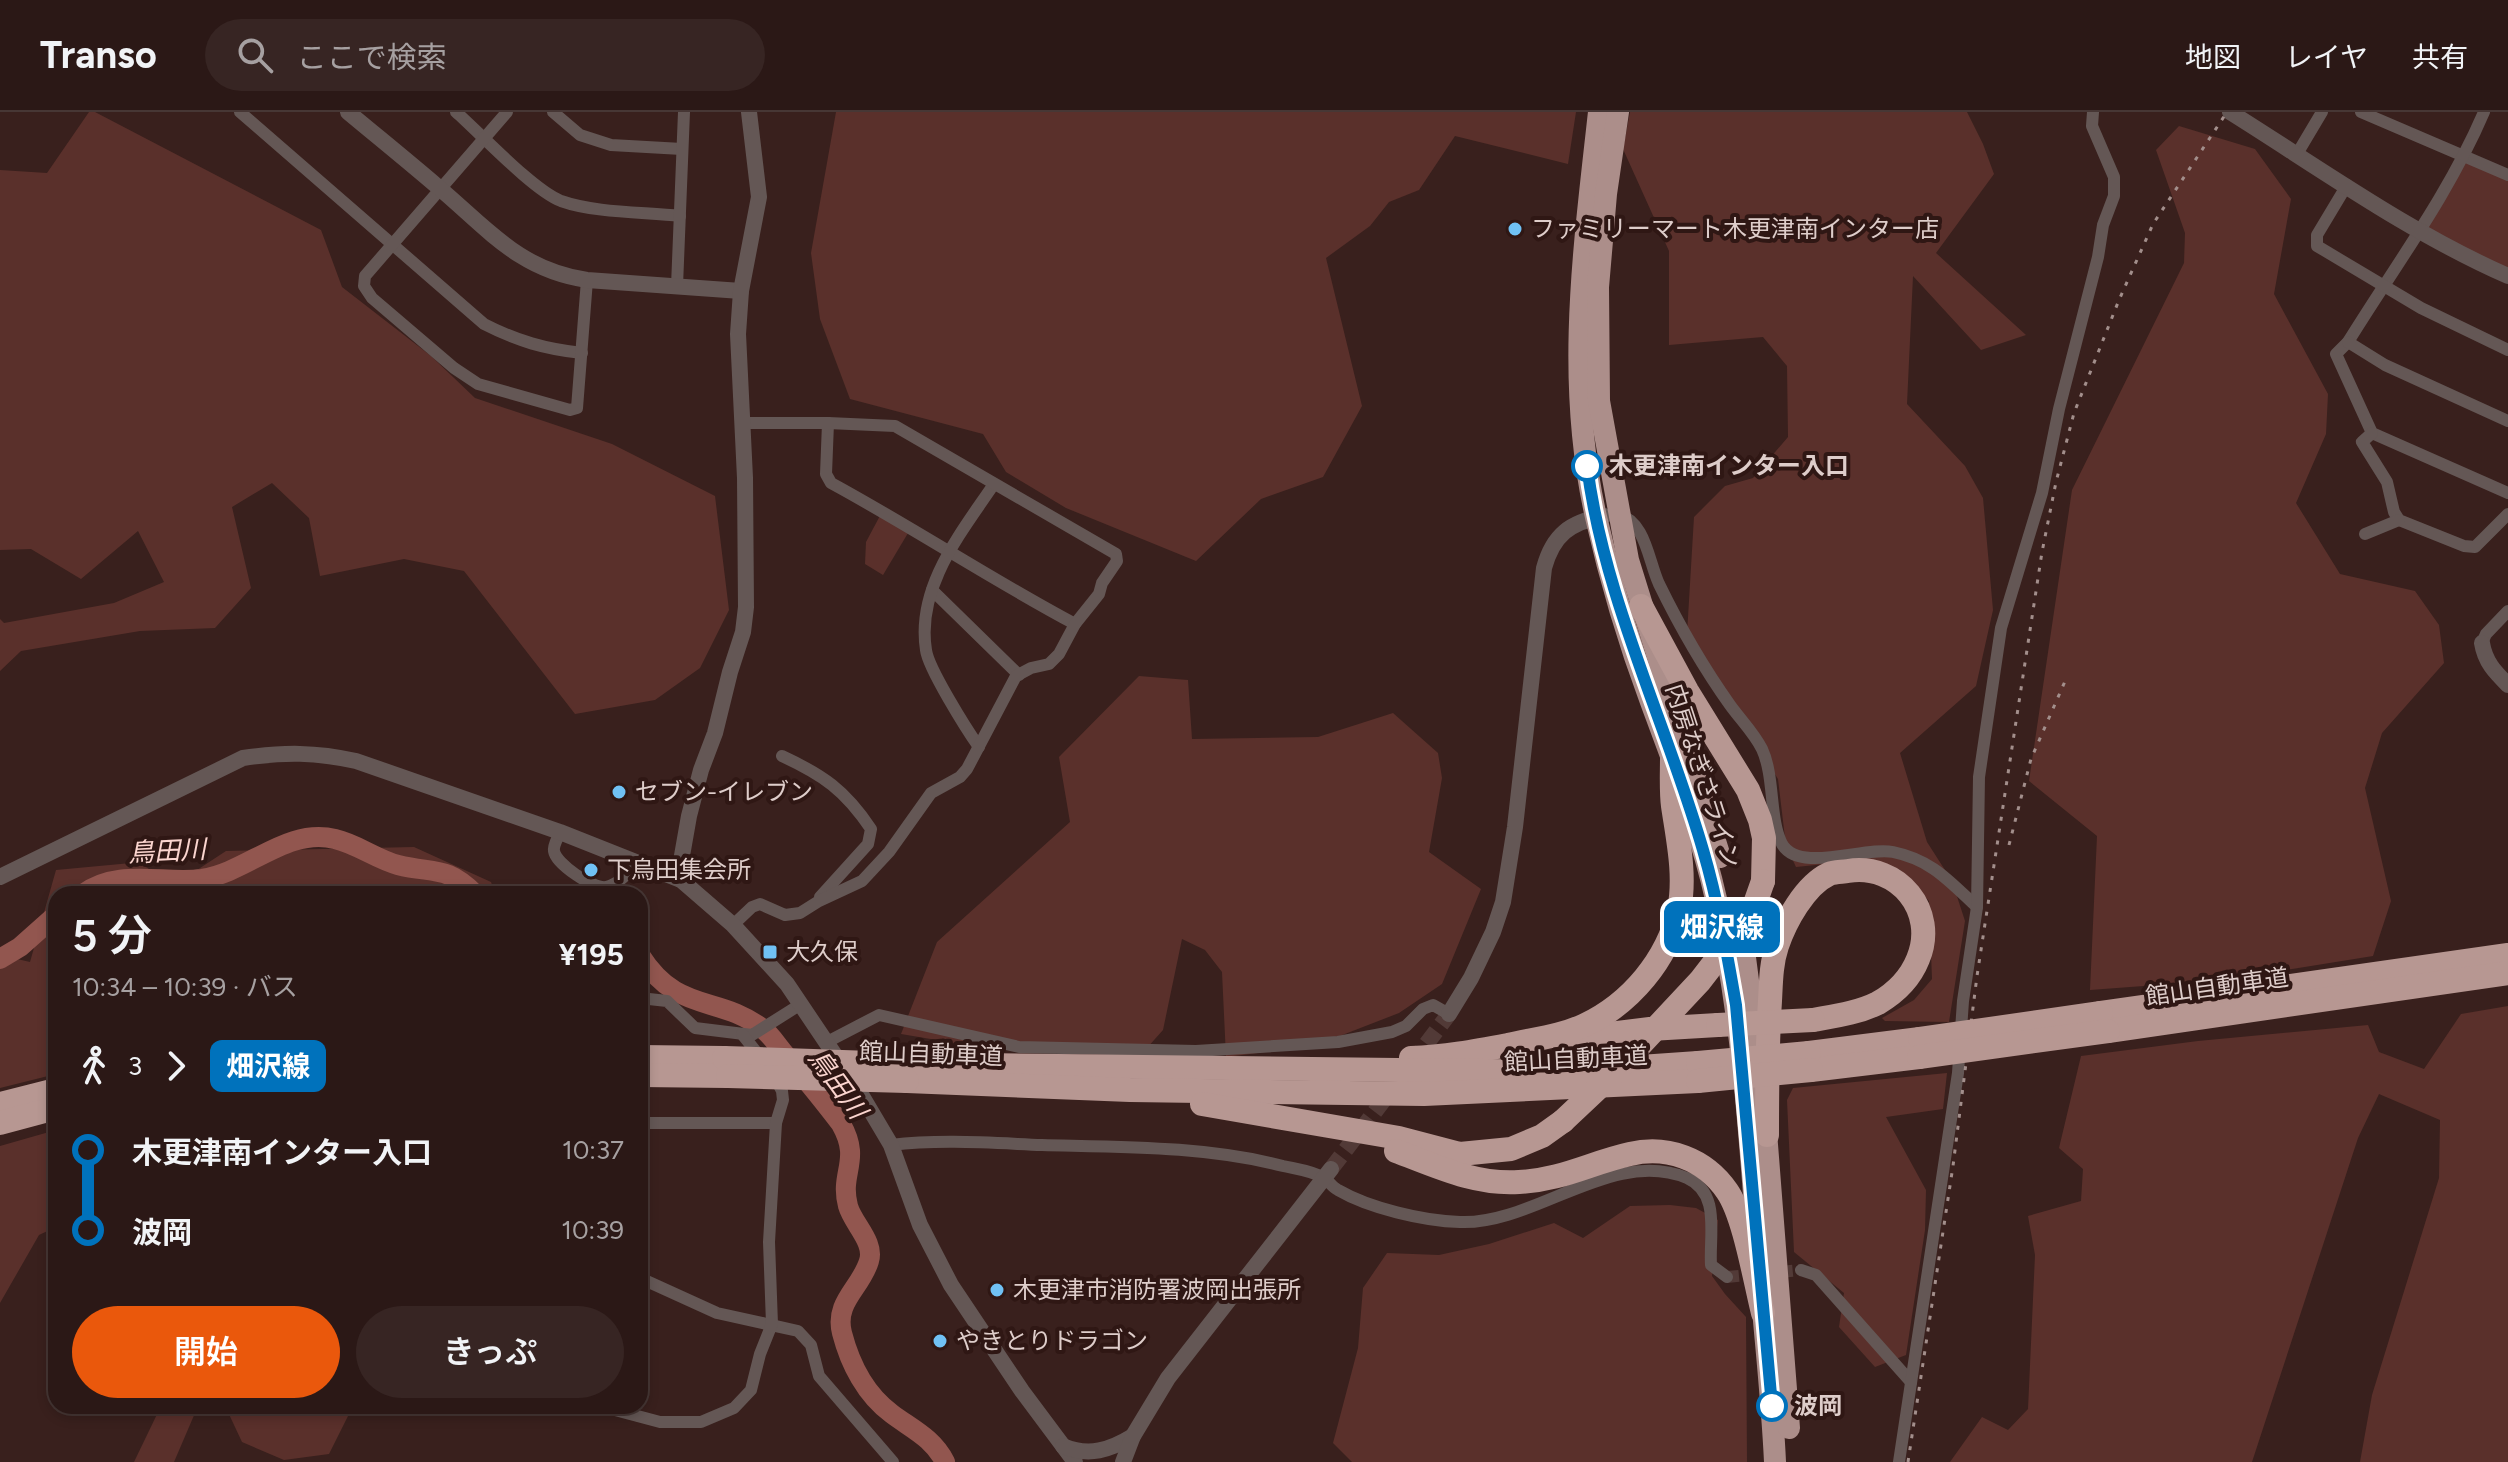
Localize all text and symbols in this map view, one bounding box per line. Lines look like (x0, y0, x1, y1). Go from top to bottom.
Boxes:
search box (205, 19, 765, 91)
text: Transo (40, 32, 157, 78)
icon: search (233, 33, 277, 77)
text: ここで検索 (297, 39, 447, 76)
text: 地図 (2185, 40, 2241, 74)
text: レイヤ (2285, 40, 2368, 74)
text: 共有 (2412, 40, 2468, 74)
place label: ファミリーマート木更津南インター店 (1531, 214, 1939, 243)
marker: ファミリーマート木更津南インター店 (1506, 220, 1524, 238)
marker: 木更津南インター入口 (1572, 451, 1602, 481)
place label: 木更津南インター入口 (1609, 451, 1849, 480)
street label: 内房なぎさライン (1660, 680, 1747, 872)
place label: セブン-イレブン (635, 777, 813, 806)
marker: セブン-イレブン (610, 783, 628, 801)
water label: 鳥田川 (127, 833, 210, 869)
place label: 下烏田集会所 (607, 855, 751, 884)
marker: 下烏田集会所 (582, 861, 600, 879)
line badge: 畑沢線 (1676, 901, 1768, 953)
text: 5 分 (72, 909, 152, 962)
text: 畑沢線 (1680, 910, 1764, 944)
text: ¥195 (559, 936, 624, 973)
place label: 大久保 (786, 937, 858, 966)
marker: 大久保 (761, 943, 779, 961)
street label: 館山自動車道 (2144, 962, 2290, 1011)
text: 10:34 – 10:39 · バス (72, 971, 298, 1003)
street label: 館山自動車道 (859, 1036, 1003, 1071)
street label: 館山自動車道 (1503, 1040, 1649, 1077)
water label: 鳥田川 (802, 1043, 876, 1127)
icon: walk (72, 1044, 116, 1088)
icon: forward (154, 1044, 198, 1088)
text: 畑沢線 (226, 1049, 310, 1083)
text: 3 (128, 1050, 142, 1082)
text: 木更津南インター入口 (132, 1134, 432, 1171)
text: 10:37 (562, 1134, 624, 1166)
text: 波岡 (132, 1214, 192, 1251)
text: 10:39 (561, 1214, 624, 1246)
place label: 木更津市消防署波岡出張所 (1013, 1275, 1301, 1304)
marker: 木更津市消防署波岡出張所 (988, 1281, 1006, 1299)
button: 開始 (72, 1306, 340, 1398)
button: きっぷ (356, 1306, 624, 1398)
place label: やきとりドラゴン (956, 1326, 1148, 1355)
marker: やきとりドラゴン (931, 1332, 949, 1350)
marker: 波岡 (1757, 1391, 1787, 1421)
place label: 波岡 (1794, 1391, 1842, 1420)

